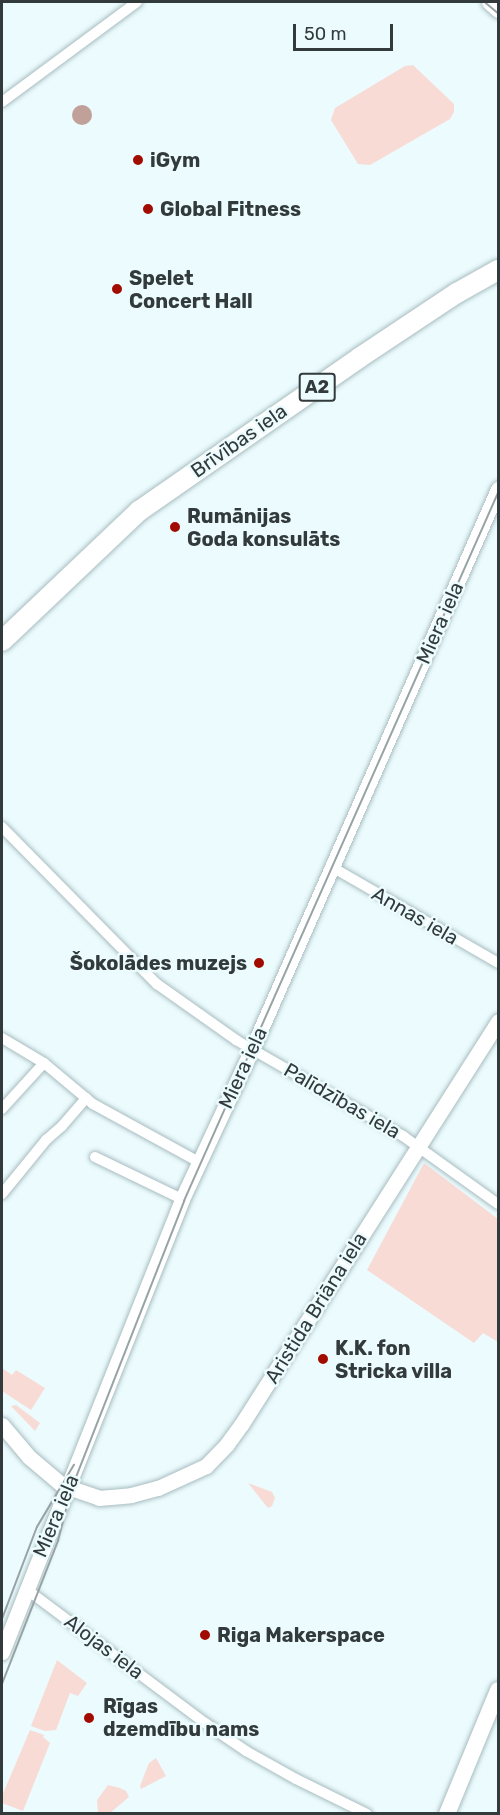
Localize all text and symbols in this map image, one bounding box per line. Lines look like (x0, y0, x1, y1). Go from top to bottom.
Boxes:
scale bar (296, 12, 396, 50)
text: 50 m (304, 23, 347, 45)
place label: iGym (150, 148, 200, 172)
marker: iGym (131, 153, 145, 167)
place label: Global Fitness (160, 197, 301, 221)
marker: Global Fitness (141, 202, 155, 216)
place label: Spelet Concert Hall (129, 266, 253, 313)
marker: Spelet Concert Hall (110, 282, 124, 296)
road number: A2 (298, 372, 336, 402)
street label: Brīvības iela (186, 399, 292, 483)
place label: Rumānijas Goda konsulāts (187, 504, 340, 551)
marker: Rumānijas Goda konsulāts (168, 520, 182, 534)
street label: Miera iela (411, 578, 469, 668)
street label: Annas iela (368, 882, 462, 950)
place label: Šokolādes muzejs (70, 951, 247, 975)
marker: Šokolādes muzejs (252, 956, 266, 970)
street label: Miera iela (214, 1023, 272, 1113)
street label: Palīdzības iela (280, 1058, 404, 1144)
street label: Aristida Briāna iela (260, 1228, 372, 1388)
place label: K.K. fon Stricka villa (335, 1336, 453, 1383)
marker: K.K. fon Stricka villa (316, 1352, 330, 1366)
street label: Miera iela (28, 1471, 84, 1561)
street label: Alojas iela (60, 1609, 148, 1685)
place label: Riga Makerspace (217, 1623, 385, 1647)
marker: Riga Makerspace (198, 1628, 212, 1642)
place label: Rīgas dzemdību nams (103, 1694, 259, 1741)
marker: Rīgas dzemdību nams (80, 1709, 98, 1727)

